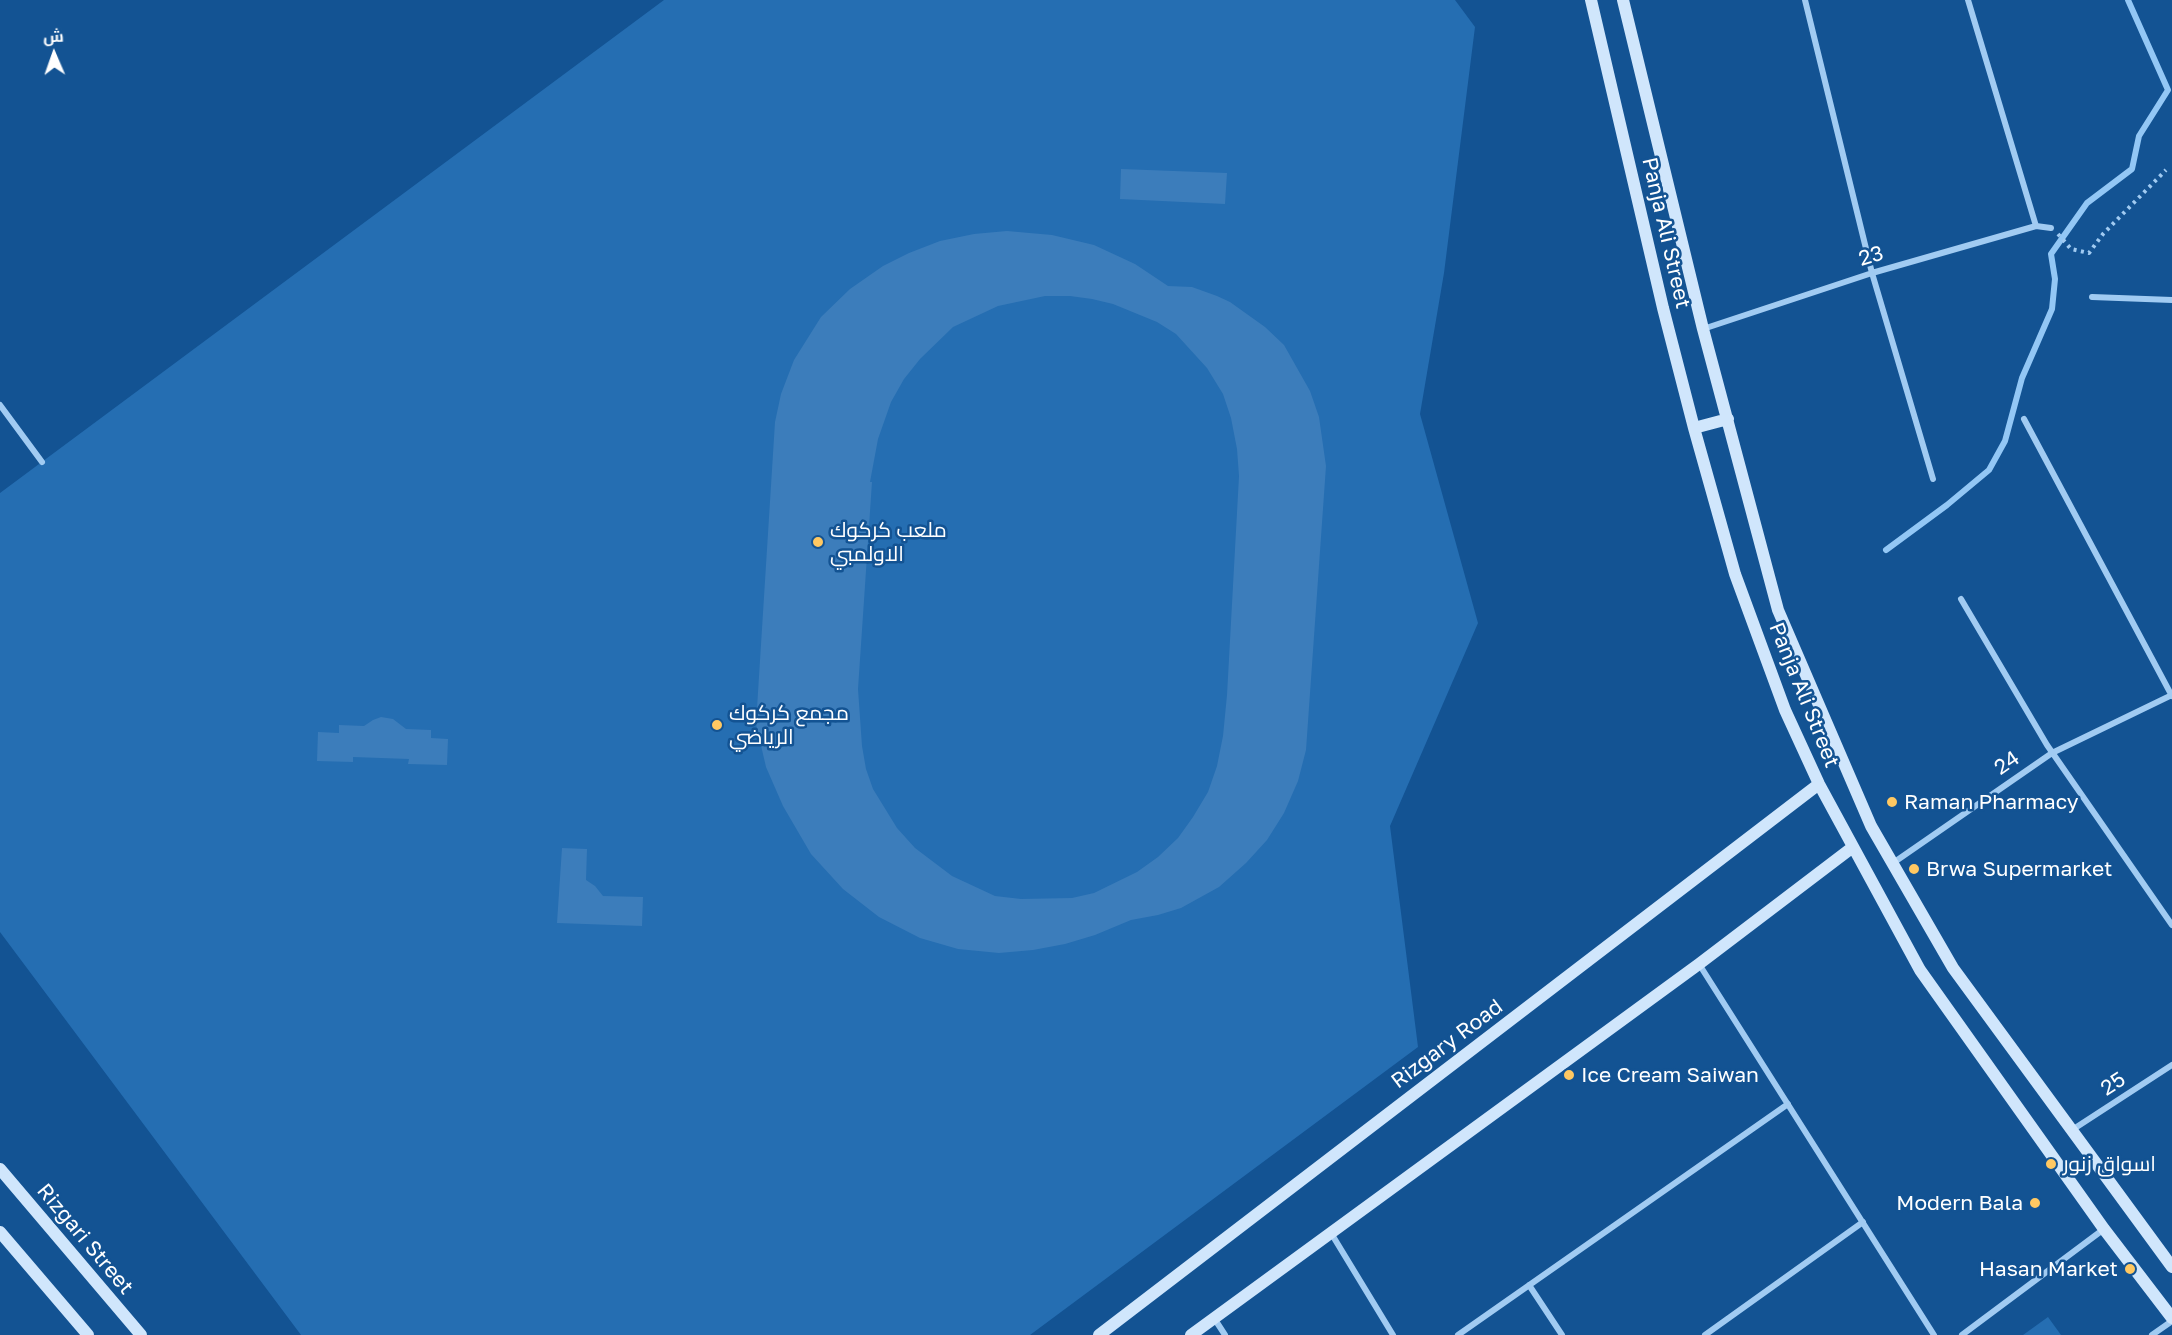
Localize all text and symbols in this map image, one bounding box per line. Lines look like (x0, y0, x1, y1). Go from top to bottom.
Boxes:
north arrow (24, 24, 84, 84)
text: ش (43, 26, 64, 46)
street label: Panja Ali Street (1636, 155, 1696, 311)
street label: 23 (1856, 240, 1886, 272)
place label: ملعب كركوك الاولمبي (830, 517, 947, 567)
marker: ملعب كركوك الاولمبي (811, 535, 825, 549)
street label: Panja Ali Street (1763, 619, 1845, 771)
place label: مجمع كركوك الرياضي (729, 700, 849, 750)
marker: مجمع كركوك الرياضي (710, 718, 724, 732)
street label: 24 (1990, 746, 2024, 780)
place label: Raman Pharmacy (1904, 789, 2079, 815)
marker: Raman Pharmacy (1885, 795, 1899, 809)
place label: Brwa Supermarket (1926, 856, 2112, 882)
marker: Brwa Supermarket (1907, 862, 1921, 876)
street label: Rizgary Road (1386, 994, 1508, 1094)
place label: Ice Cream Saiwan (1581, 1062, 1759, 1088)
street label: 25 (2096, 1067, 2130, 1101)
marker: Ice Cream Saiwan (1562, 1068, 1576, 1082)
place label: اسواق زنور (2063, 1151, 2156, 1177)
marker: اسواق زنور (2044, 1157, 2058, 1171)
street label: Rizgari Street (31, 1179, 139, 1299)
place label: Modern Bala (1896, 1190, 2023, 1216)
marker: Modern Bala (2028, 1196, 2042, 1210)
place label: Hasan Market (1979, 1256, 2118, 1282)
marker: Hasan Market (2123, 1262, 2137, 1276)

